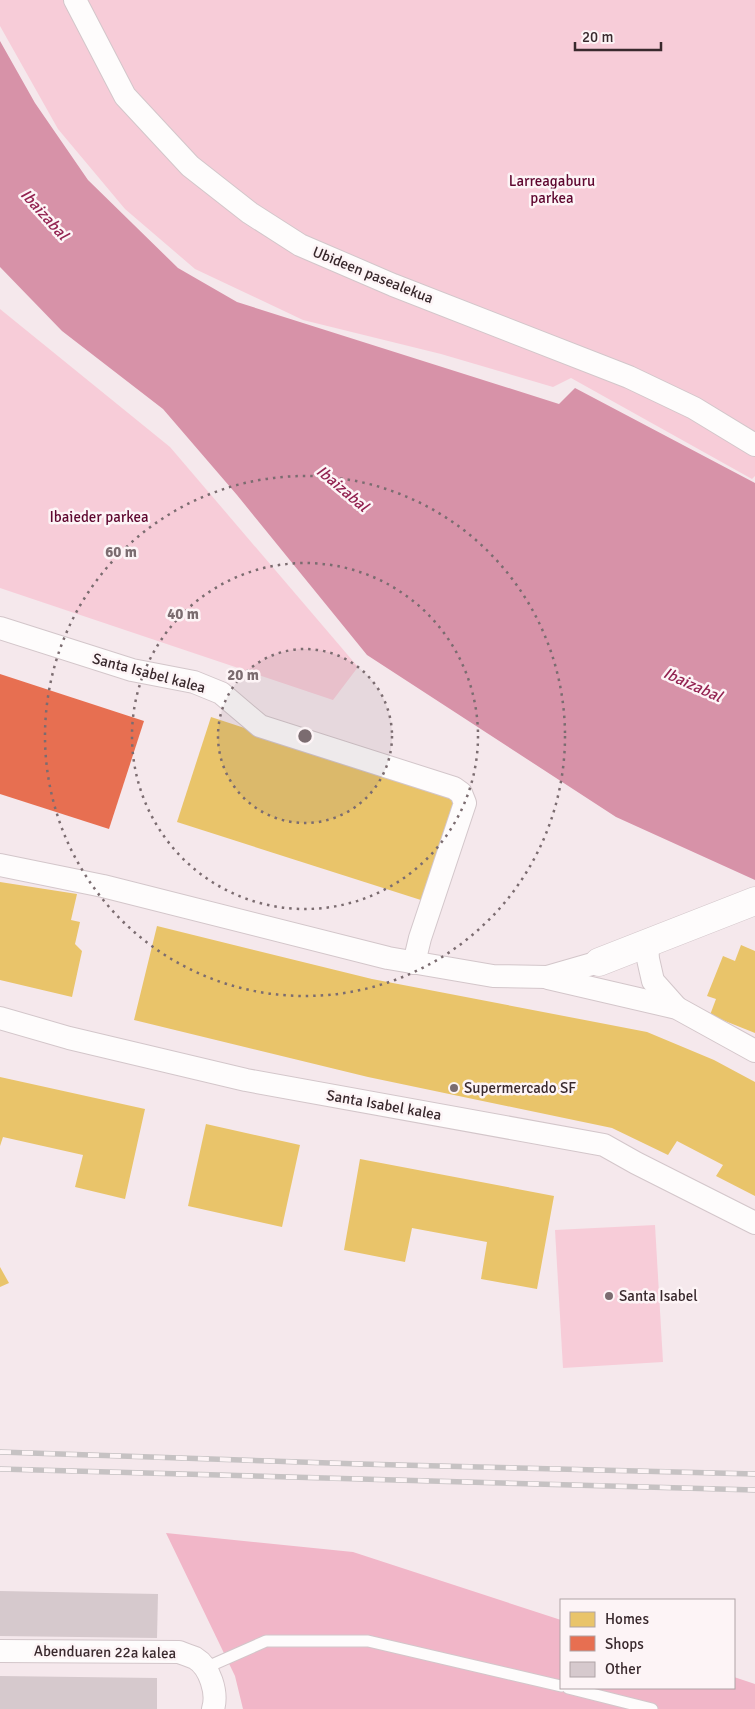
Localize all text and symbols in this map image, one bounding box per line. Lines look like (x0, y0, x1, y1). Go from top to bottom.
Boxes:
scale bar (575, 20, 661, 52)
text: 20 m (582, 28, 613, 46)
park label: Larreagaburu parkea (509, 172, 595, 207)
water label: Ibaizabal (16, 185, 73, 245)
street label: Ubideen pasealekua (310, 243, 436, 307)
water label: Ibaizabal (312, 461, 374, 517)
park label: Ibaieder parkea (49, 508, 149, 526)
text: 60 m (105, 543, 137, 561)
text: 40 m (167, 605, 199, 623)
street label: Santa Isabel kalea (90, 649, 208, 697)
water label: Ibaizabal (660, 663, 726, 707)
text: 20 m (227, 666, 259, 684)
centre of rings (296, 727, 314, 745)
place label: Supermercado SF (464, 1079, 576, 1097)
marker: Supermercado SF (448, 1082, 460, 1094)
street label: Santa Isabel kalea (325, 1086, 443, 1124)
place label: Santa Isabel (619, 1287, 698, 1305)
marker: Santa Isabel (603, 1290, 615, 1302)
legend (560, 1599, 735, 1689)
text: Homes (605, 1610, 649, 1628)
text: Shops (605, 1635, 644, 1653)
street label: Abenduaren 22a kalea (34, 1642, 176, 1662)
text: Other (605, 1660, 642, 1678)

